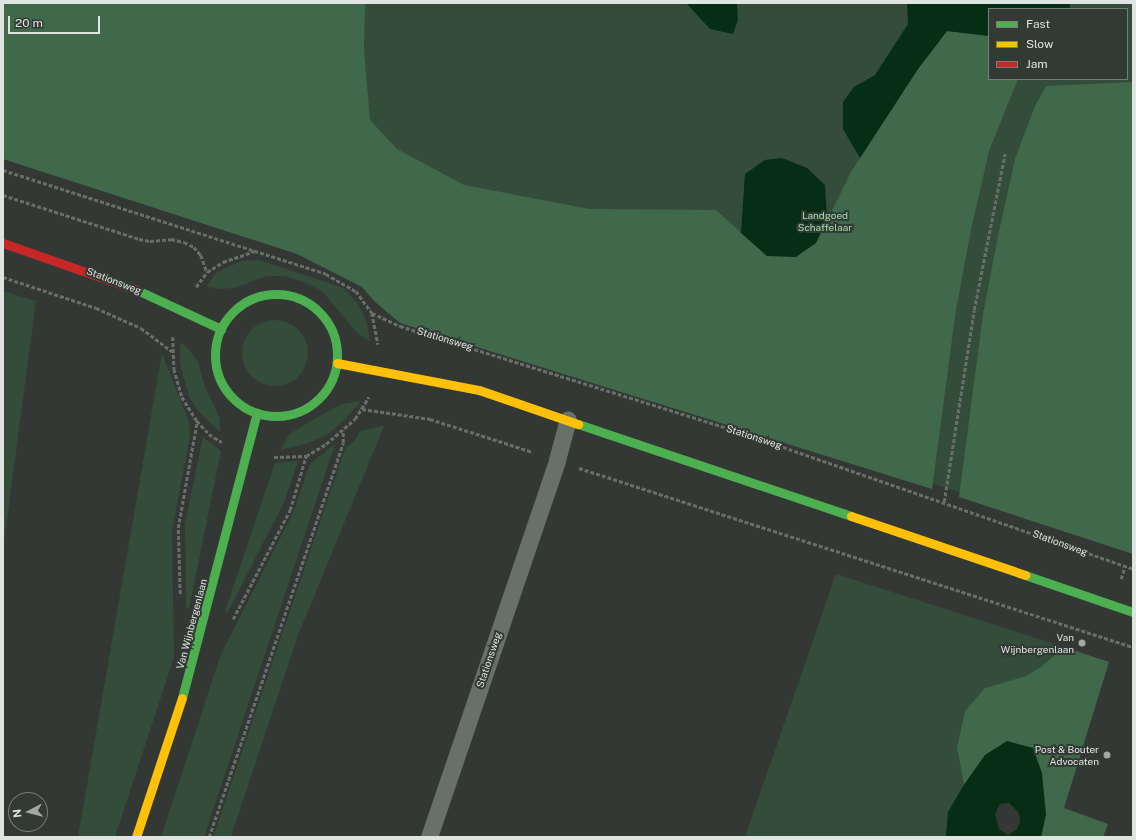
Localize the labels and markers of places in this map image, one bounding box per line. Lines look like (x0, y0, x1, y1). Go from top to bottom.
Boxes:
place label: Van Wijnbergenlaan (1001, 631, 1074, 654)
marker: Van Wijnbergenlaan (1077, 638, 1087, 648)
place label: Post & Bouter Advocaten (1035, 743, 1099, 766)
marker: Post & Bouter Advocaten (1102, 750, 1112, 760)

